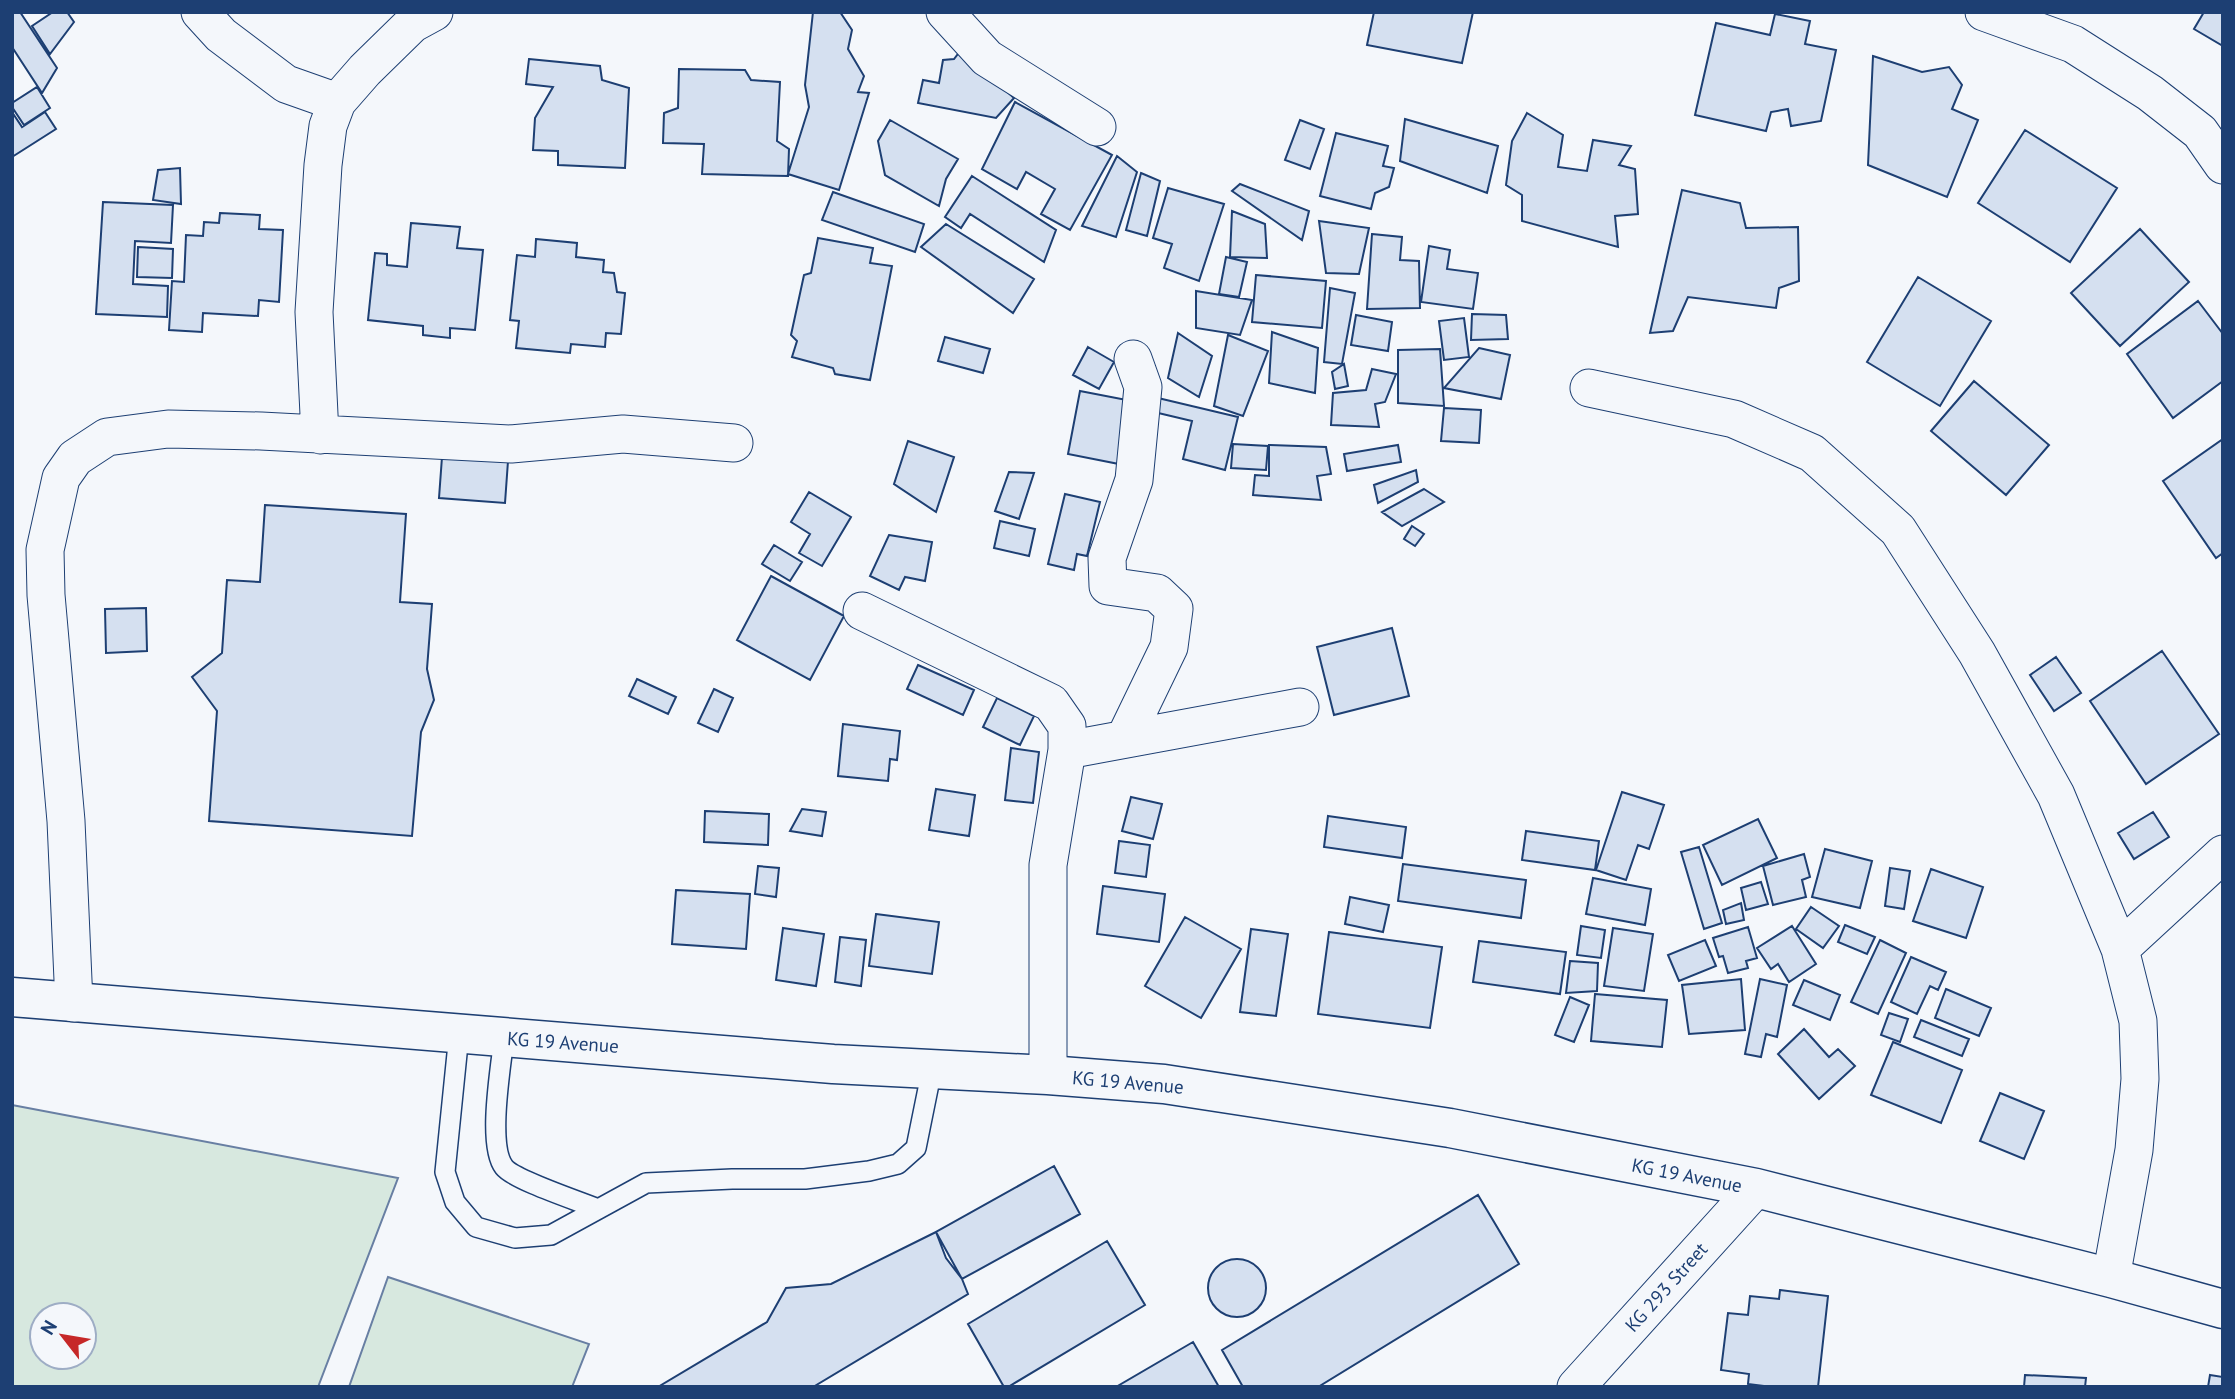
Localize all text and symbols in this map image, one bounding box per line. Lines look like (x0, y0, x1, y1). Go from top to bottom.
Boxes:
street label: KG 19 Avenue (506, 1026, 620, 1058)
street label: KG 19 Avenue (1071, 1065, 1185, 1099)
street label: KG 19 Avenue (1630, 1153, 1744, 1197)
street label: KG 293 Street (1620, 1237, 1713, 1337)
north arrow (28, 1301, 98, 1371)
text: N (35, 1316, 62, 1339)

